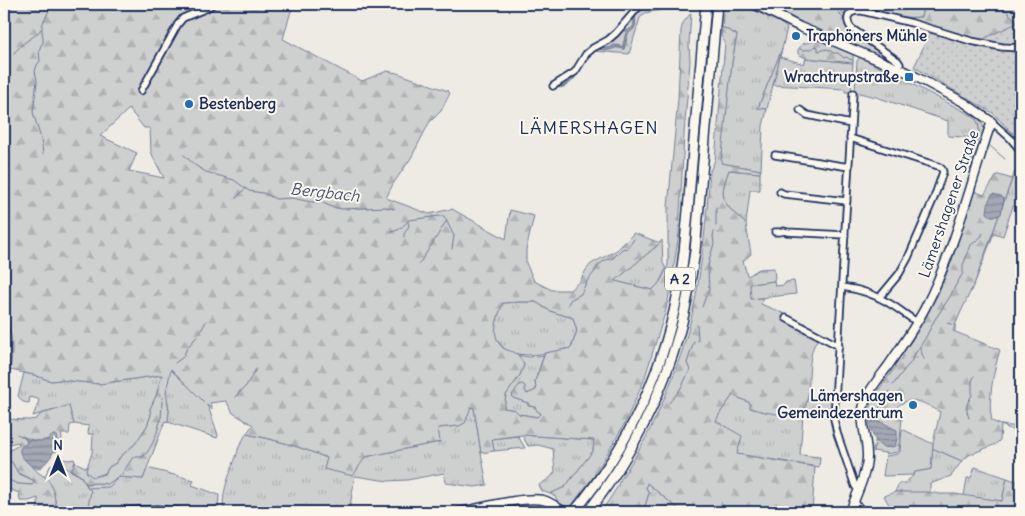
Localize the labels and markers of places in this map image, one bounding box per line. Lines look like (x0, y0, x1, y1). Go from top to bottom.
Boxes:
place label: Traphöners Mühle (806, 26, 927, 46)
marker: Traphöners Mühle (790, 30, 802, 42)
place label: Wrachtrupstraße (784, 67, 899, 87)
marker: Wrachtrupstraße (903, 71, 915, 83)
place label: Bestenberg (199, 94, 276, 114)
marker: Bestenberg (183, 98, 195, 110)
place label: Lämershagen Gemeindezentrum (777, 386, 903, 422)
marker: Lämershagen Gemeindezentrum (907, 399, 919, 411)

